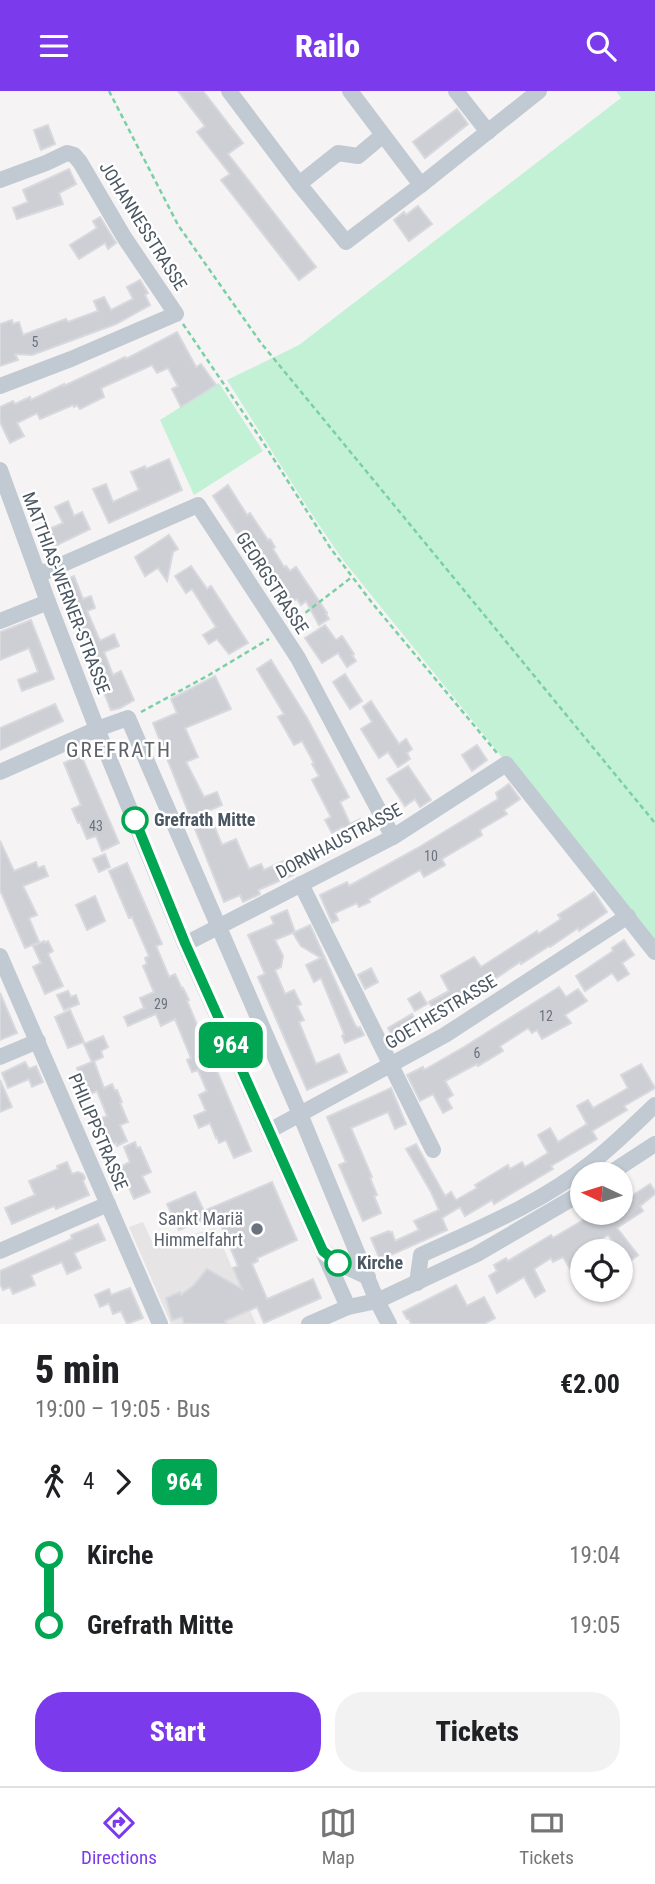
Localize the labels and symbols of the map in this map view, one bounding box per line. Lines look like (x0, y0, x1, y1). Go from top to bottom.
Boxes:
street label: JOHANNESSTRASSE (95, 157, 192, 294)
house number: 5 (32, 334, 39, 350)
street label: MATTHIAS-WERNER-STRASSE (18, 489, 115, 697)
street label: GEORGSTRASSE (232, 528, 313, 637)
district label: GREFRATH (66, 738, 172, 762)
street label: DORNHAUSTRASSE (272, 798, 405, 883)
marker: Grefrath Mitte (122, 807, 148, 833)
place label: Grefrath Mitte (154, 809, 256, 830)
house number: 43 (89, 818, 103, 834)
house number: 10 (424, 848, 438, 864)
street label: GOETHESTRASSE (381, 970, 500, 1053)
house number: 29 (154, 996, 168, 1012)
house number: 12 (539, 1008, 553, 1024)
line badge: 964 (191, 1022, 271, 1068)
house number: 6 (474, 1045, 481, 1061)
street label: PHILIPPSTRASSE (64, 1070, 133, 1193)
north arrow (570, 1162, 634, 1225)
place label: Sankt Mariä Himmelfahrt (154, 1208, 243, 1250)
marker: Sankt Mariä Himmelfahrt (249, 1221, 265, 1237)
marker: Kirche (325, 1250, 351, 1276)
place label: Kirche (357, 1252, 403, 1273)

